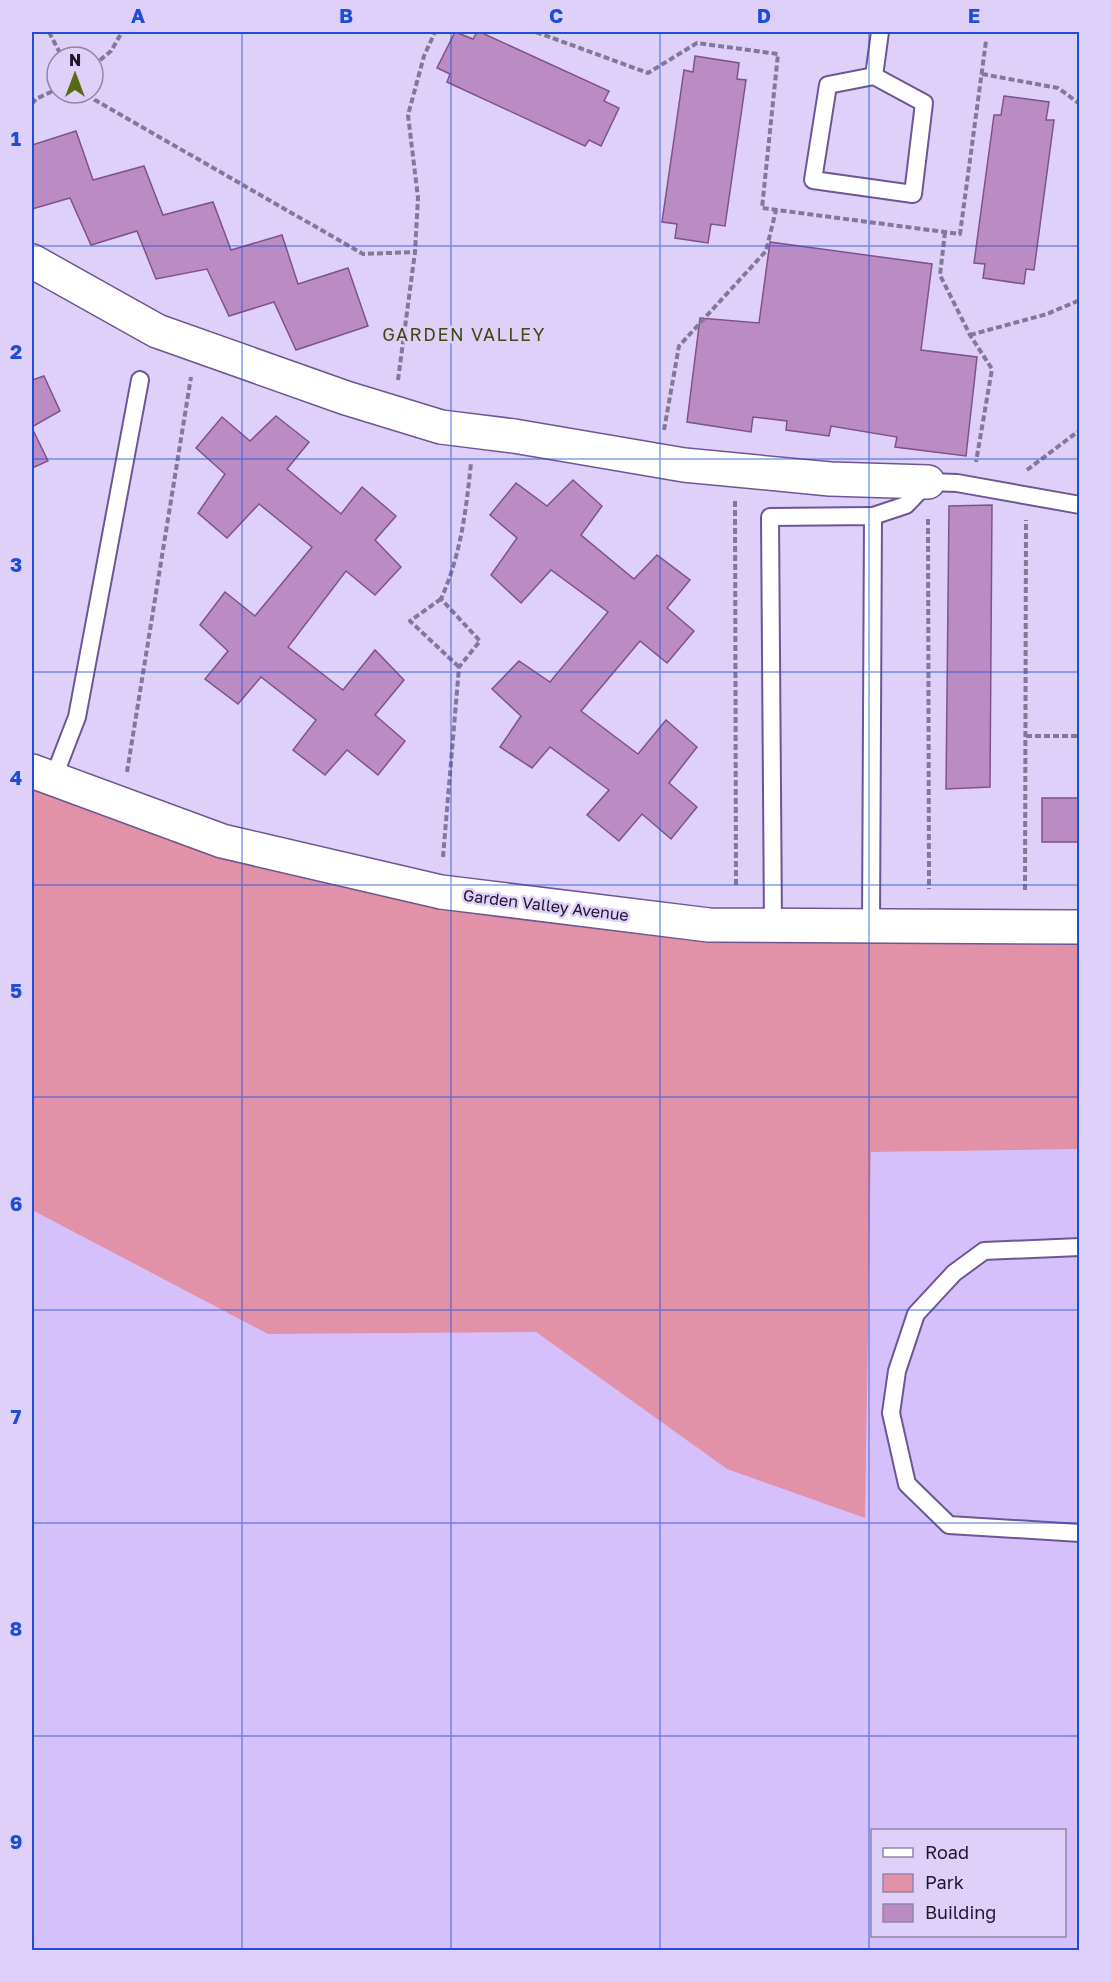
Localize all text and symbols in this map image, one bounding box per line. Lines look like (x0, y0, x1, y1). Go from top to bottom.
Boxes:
text: A (131, 3, 145, 27)
text: B (339, 3, 353, 27)
text: C (549, 3, 563, 27)
text: D (757, 3, 771, 27)
text: E (968, 3, 980, 27)
north arrow (45, 45, 105, 105)
text: N (69, 50, 81, 70)
text: 1 (11, 126, 21, 150)
district label: GARDEN VALLEY (382, 323, 546, 345)
text: 2 (10, 339, 22, 363)
text: 3 (10, 552, 22, 576)
text: 4 (10, 765, 22, 789)
street label: Garden Valley Avenue (462, 885, 630, 925)
text: 5 (10, 978, 22, 1002)
text: 6 (10, 1191, 22, 1215)
text: 7 (11, 1404, 22, 1428)
text: 8 (10, 1616, 22, 1640)
text: 9 (10, 1829, 22, 1853)
legend (871, 1829, 1066, 1937)
text: Road (925, 1841, 969, 1863)
text: Park (925, 1871, 964, 1893)
text: Building (925, 1901, 996, 1923)

